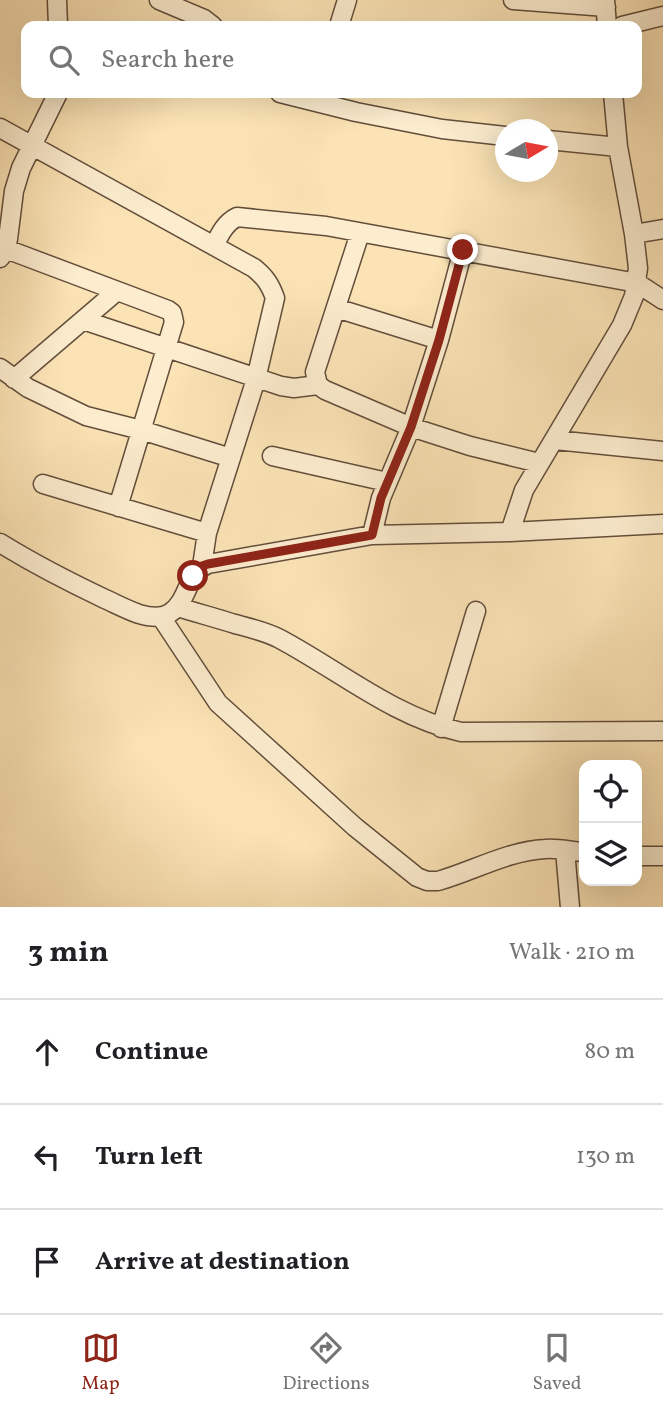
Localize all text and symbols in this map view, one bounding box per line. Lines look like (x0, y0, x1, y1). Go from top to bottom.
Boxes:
search box (21, 21, 642, 98)
icon: search (45, 41, 83, 79)
text: Search here (101, 42, 234, 78)
north arrow (495, 119, 558, 182)
route end (447, 234, 478, 265)
route start (177, 560, 208, 591)
map controls (579, 760, 642, 886)
button: locate (579, 760, 642, 823)
button: layers (579, 823, 642, 886)
text: 3 min (28, 932, 109, 974)
text: Walk · 210 m (509, 937, 635, 969)
icon: ahead (28, 1033, 66, 1071)
text: Continue (95, 1034, 208, 1070)
text: 80 m (585, 1036, 635, 1068)
icon: left (28, 1138, 66, 1176)
text: Turn left (95, 1139, 203, 1175)
text: 130 m (576, 1141, 635, 1173)
icon: arrive (28, 1243, 66, 1281)
text: Arrive at destination (95, 1244, 350, 1280)
tab: Map (81, 1329, 120, 1397)
tab: Directions (283, 1329, 370, 1397)
tab: Saved (533, 1329, 581, 1397)

